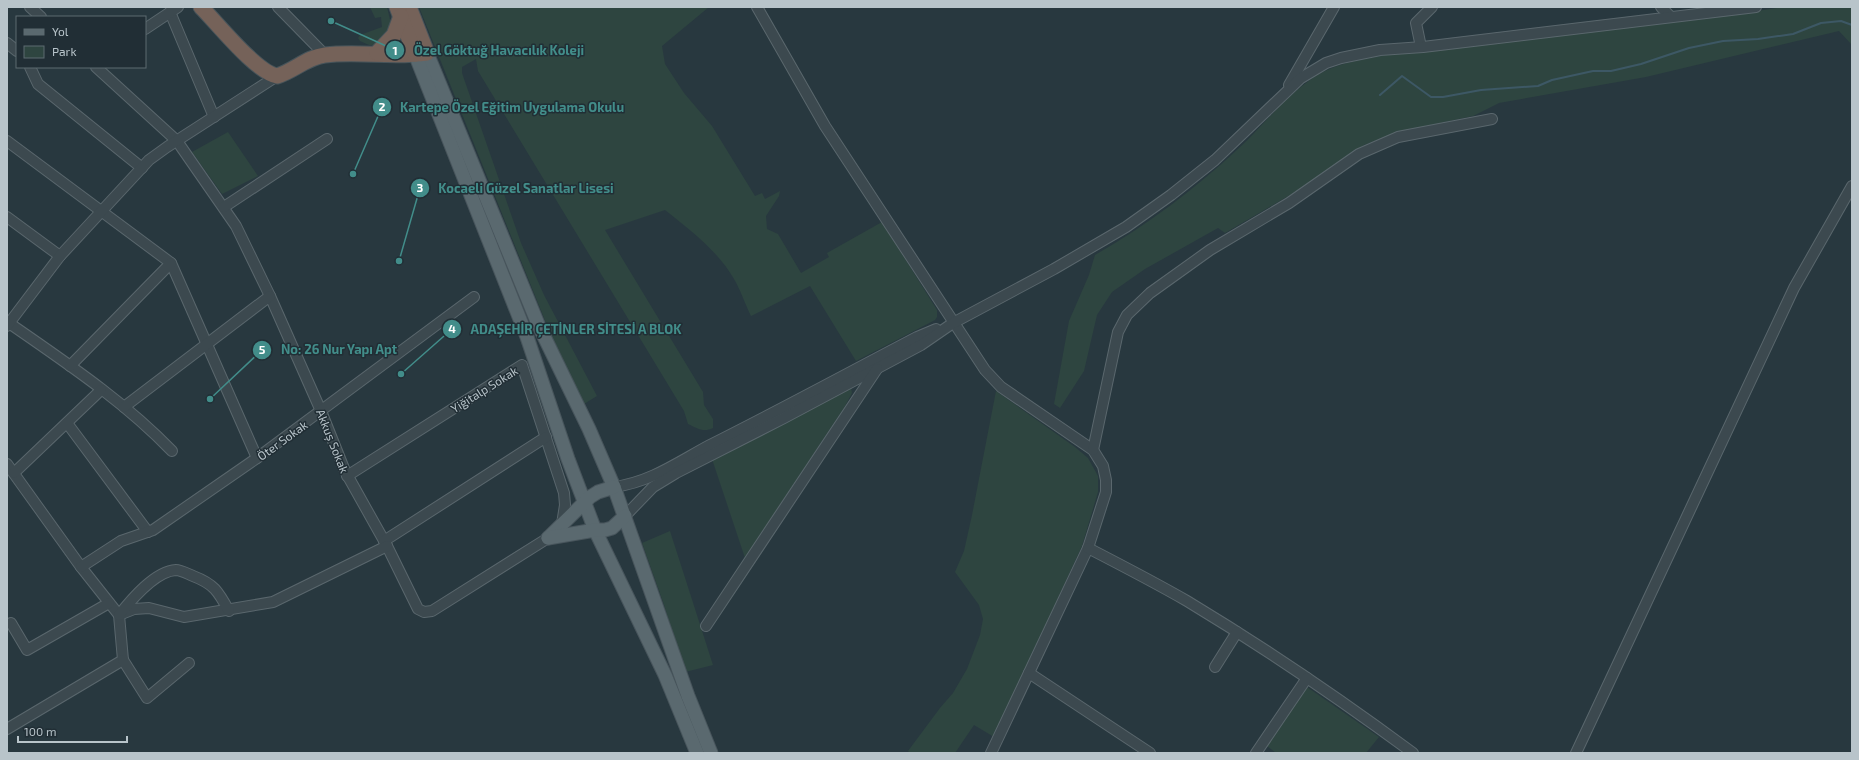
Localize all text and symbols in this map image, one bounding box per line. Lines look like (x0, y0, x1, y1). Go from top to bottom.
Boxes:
legend (16, 16, 146, 68)
text: Yol (52, 24, 69, 38)
callout: Özel Göktuğ Havacılık Koleji (385, 38, 592, 63)
text: Özel Göktuğ Havacılık Koleji (414, 42, 584, 58)
text: 1 (392, 43, 398, 57)
text: Park (52, 44, 77, 58)
callout: Kartepe Özel Eğitim Uygulama Okulu (372, 95, 632, 120)
text: 2 (379, 99, 386, 113)
text: Kartepe Özel Eğitim Uygulama Okulu (400, 99, 624, 115)
callout: Kocaeli Güzel Sanatlar Lisesi (410, 176, 622, 201)
text: 3 (417, 180, 424, 194)
text: Kocaeli Güzel Sanatlar Lisesi (438, 180, 614, 196)
callout: ADAŞEHİR ÇETİNLER SİTESİ A BLOK (442, 317, 689, 342)
text: 4 (448, 321, 456, 335)
text: ADAŞEHİR ÇETİNLER SİTESİ A BLOK (471, 321, 682, 338)
callout: No: 26 Nur Yapı Apt (252, 337, 405, 362)
text: No: 26 Nur Yapı Apt (281, 341, 398, 357)
text: 5 (259, 342, 266, 356)
street label: Yiğitalp Sokak (448, 363, 520, 415)
street label: Akkuş Sokak (313, 407, 352, 475)
street label: Öter Sokak (254, 417, 310, 463)
scale bar (18, 718, 127, 744)
text: 100 m (24, 724, 56, 738)

